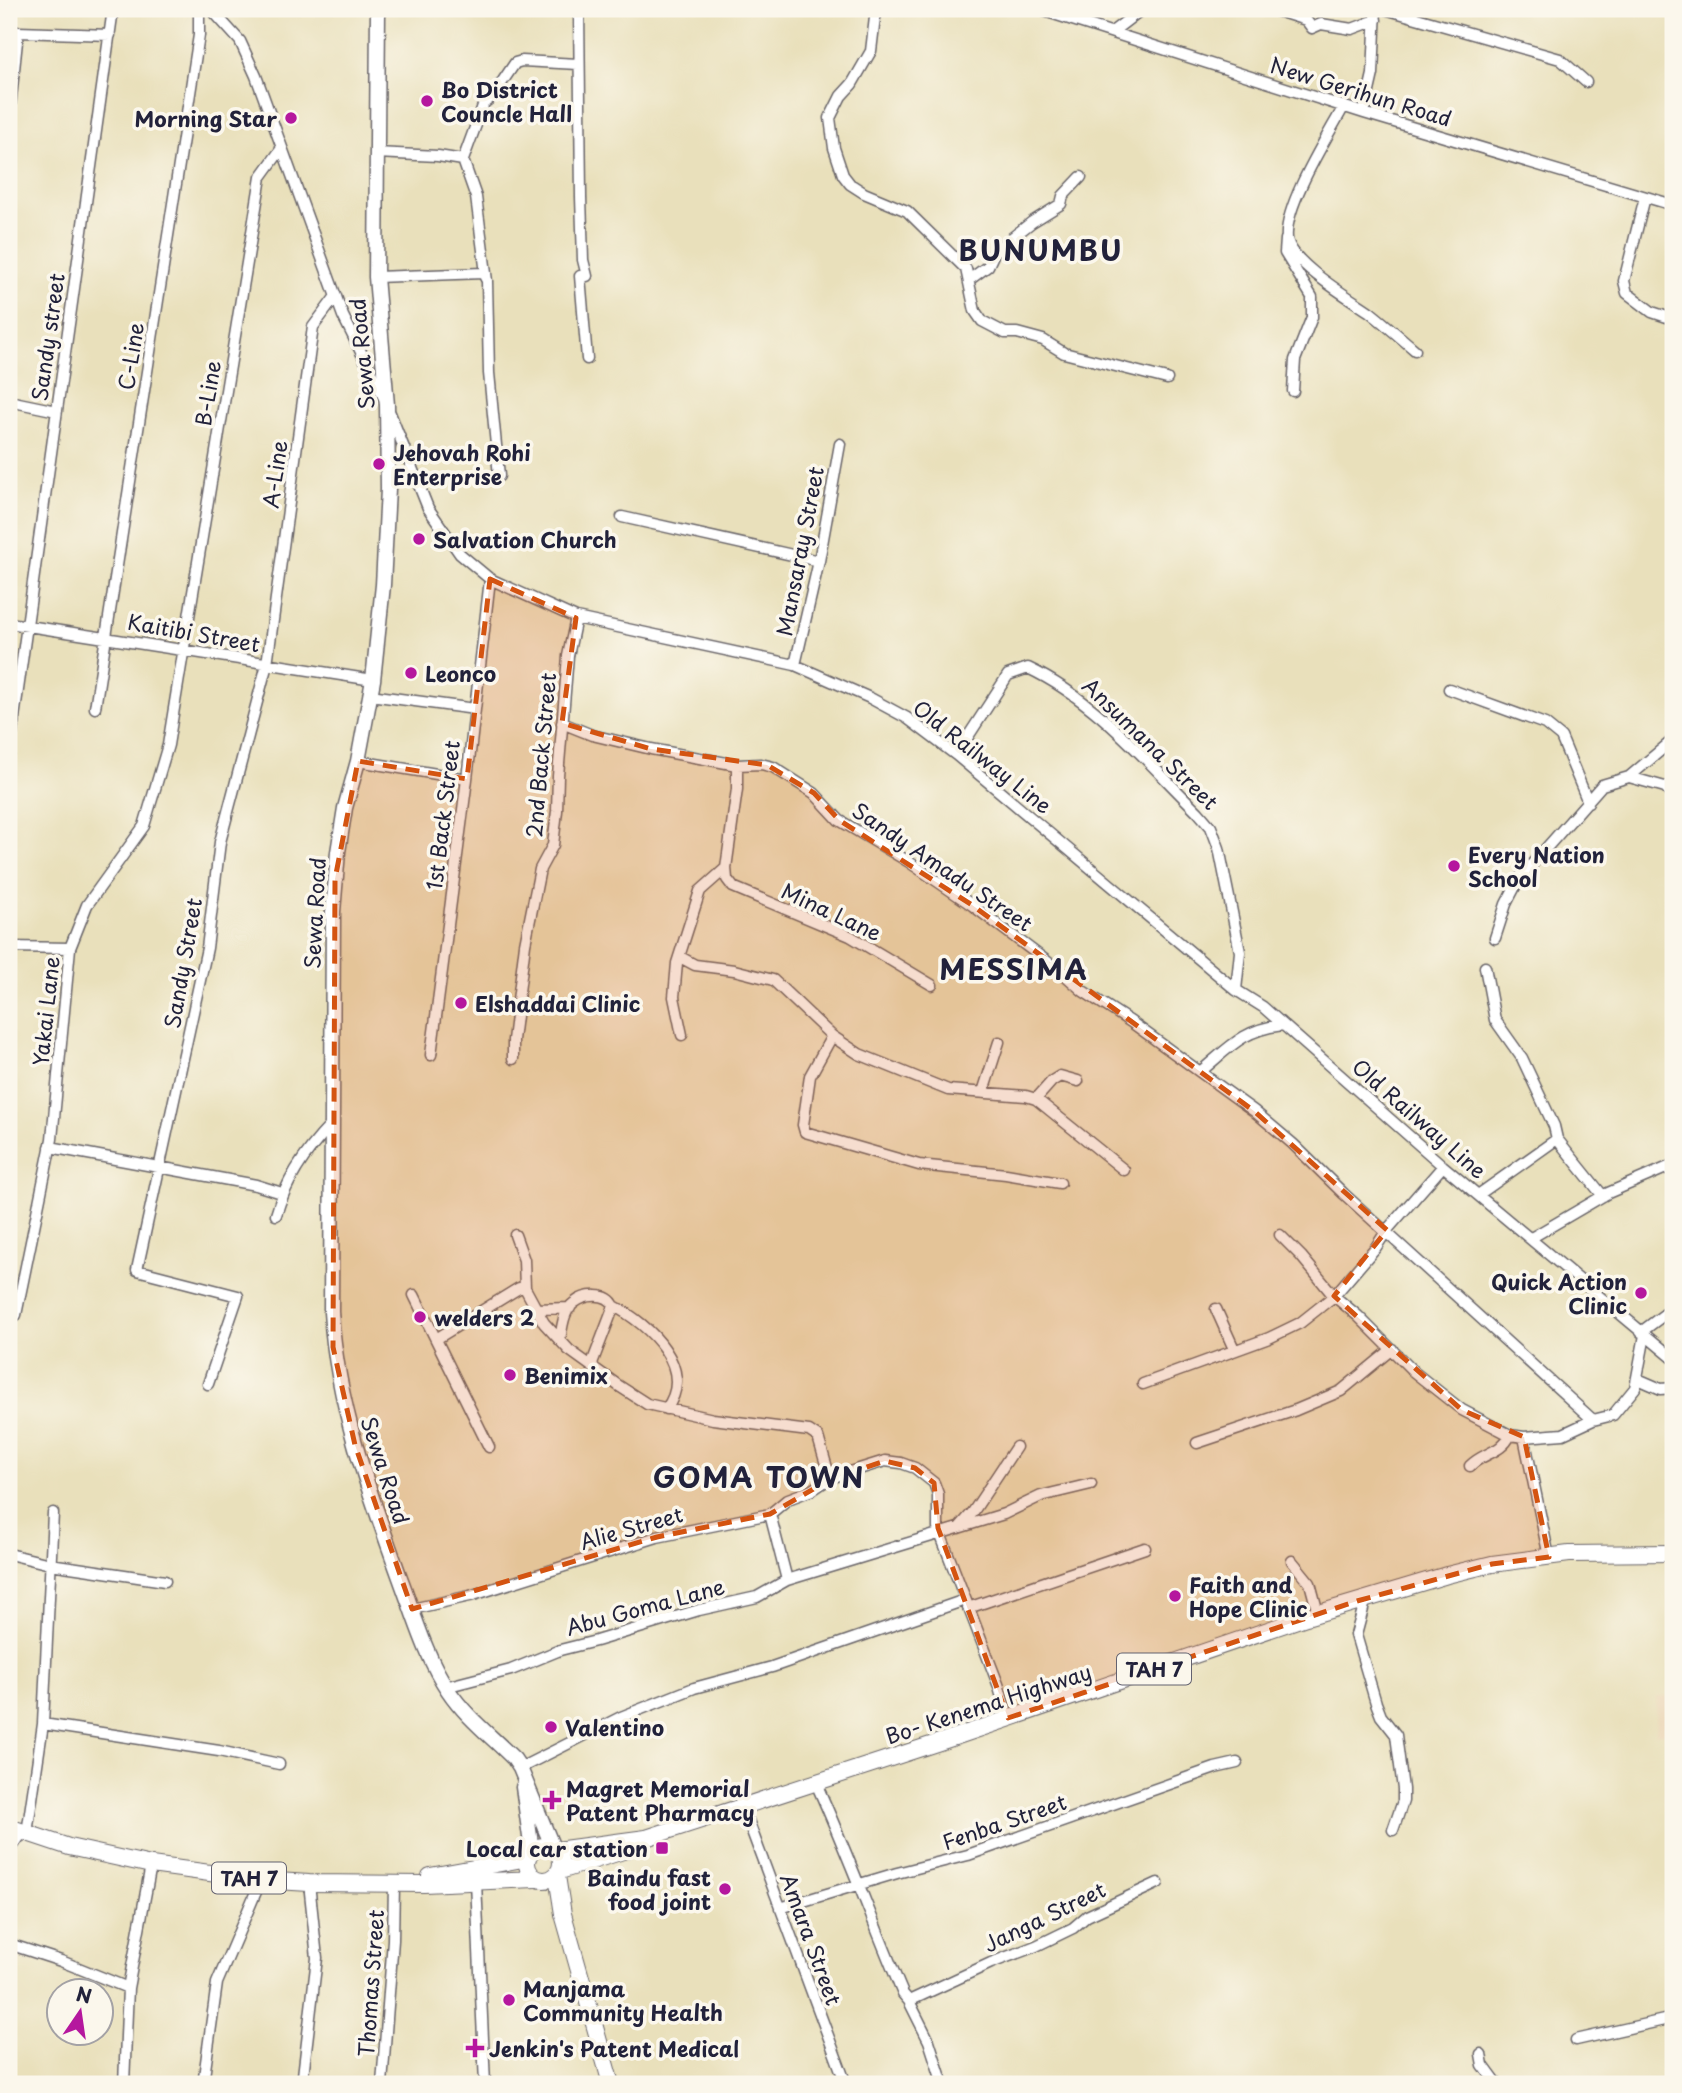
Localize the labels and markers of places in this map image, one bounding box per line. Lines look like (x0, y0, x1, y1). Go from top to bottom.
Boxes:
place label: Bo District Councle Hall (441, 73, 572, 129)
marker: Bo District Councle Hall (419, 93, 435, 109)
place label: Morning Star (135, 102, 277, 134)
marker: Morning Star (283, 110, 299, 126)
place label: Jehovah Rohi Enterprise (393, 436, 531, 492)
marker: Jehovah Rohi Enterprise (371, 456, 387, 472)
place label: Salvation Church (433, 523, 617, 555)
marker: Salvation Church (411, 531, 427, 547)
place label: Leonco (425, 657, 496, 689)
marker: Leonco (403, 665, 419, 681)
place label: Every Nation School (1468, 838, 1605, 894)
marker: Every Nation School (1446, 858, 1462, 874)
place label: Elshaddai Clinic (475, 987, 640, 1019)
marker: Elshaddai Clinic (453, 995, 469, 1011)
place label: Quick Action Clinic (1491, 1265, 1627, 1321)
marker: Quick Action Clinic (1633, 1285, 1649, 1301)
place label: welders 2 (434, 1301, 535, 1333)
marker: welders 2 (412, 1309, 428, 1325)
place label: Benimix (524, 1359, 608, 1391)
marker: Benimix (502, 1367, 518, 1383)
place label: Faith and Hope Clinic (1189, 1568, 1308, 1624)
marker: Faith and Hope Clinic (1167, 1588, 1183, 1604)
place label: Valentino (565, 1711, 664, 1743)
marker: Valentino (543, 1719, 559, 1735)
place label: Magret Memorial Patent Pharmacy (566, 1772, 754, 1828)
marker: Magret Memorial Patent Pharmacy (544, 1792, 560, 1808)
place label: Local car station (466, 1832, 648, 1864)
marker: Local car station (654, 1840, 670, 1856)
place label: Baindu fast food joint (587, 1861, 711, 1917)
marker: Baindu fast food joint (717, 1881, 733, 1897)
place label: Manjama Community Health (523, 1972, 723, 2028)
marker: Manjama Community Health (501, 1992, 517, 2008)
place label: Jenkin's Patent Medical (489, 2032, 739, 2064)
marker: Jenkin's Patent Medical (467, 2040, 483, 2056)

